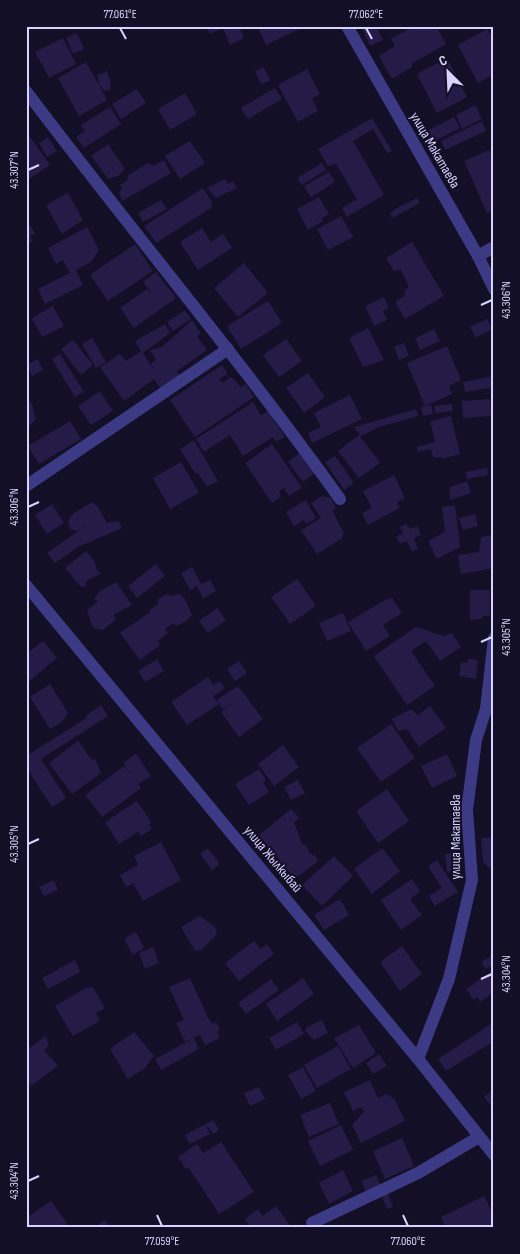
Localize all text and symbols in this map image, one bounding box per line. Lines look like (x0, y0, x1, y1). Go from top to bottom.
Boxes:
text: 77.061°E (103, 7, 137, 22)
text: 77.062°E (349, 7, 383, 22)
north arrow (422, 48, 472, 98)
text: С (436, 51, 450, 70)
street label: улица Макатаева (406, 109, 464, 191)
text: 43.307°N (7, 151, 22, 189)
text: 43.306°N (499, 281, 514, 319)
text: 43.306°N (7, 488, 22, 526)
text: 43.305°N (499, 618, 514, 656)
street label: улица Макатаева (447, 794, 464, 880)
street label: улица Жылкыбай (240, 822, 306, 896)
text: 43.305°N (7, 825, 22, 863)
text: 43.304°N (499, 956, 514, 993)
text: 43.304°N (7, 1163, 22, 1200)
text: 77.059°E (145, 1234, 179, 1249)
text: 77.060°E (391, 1234, 426, 1249)

